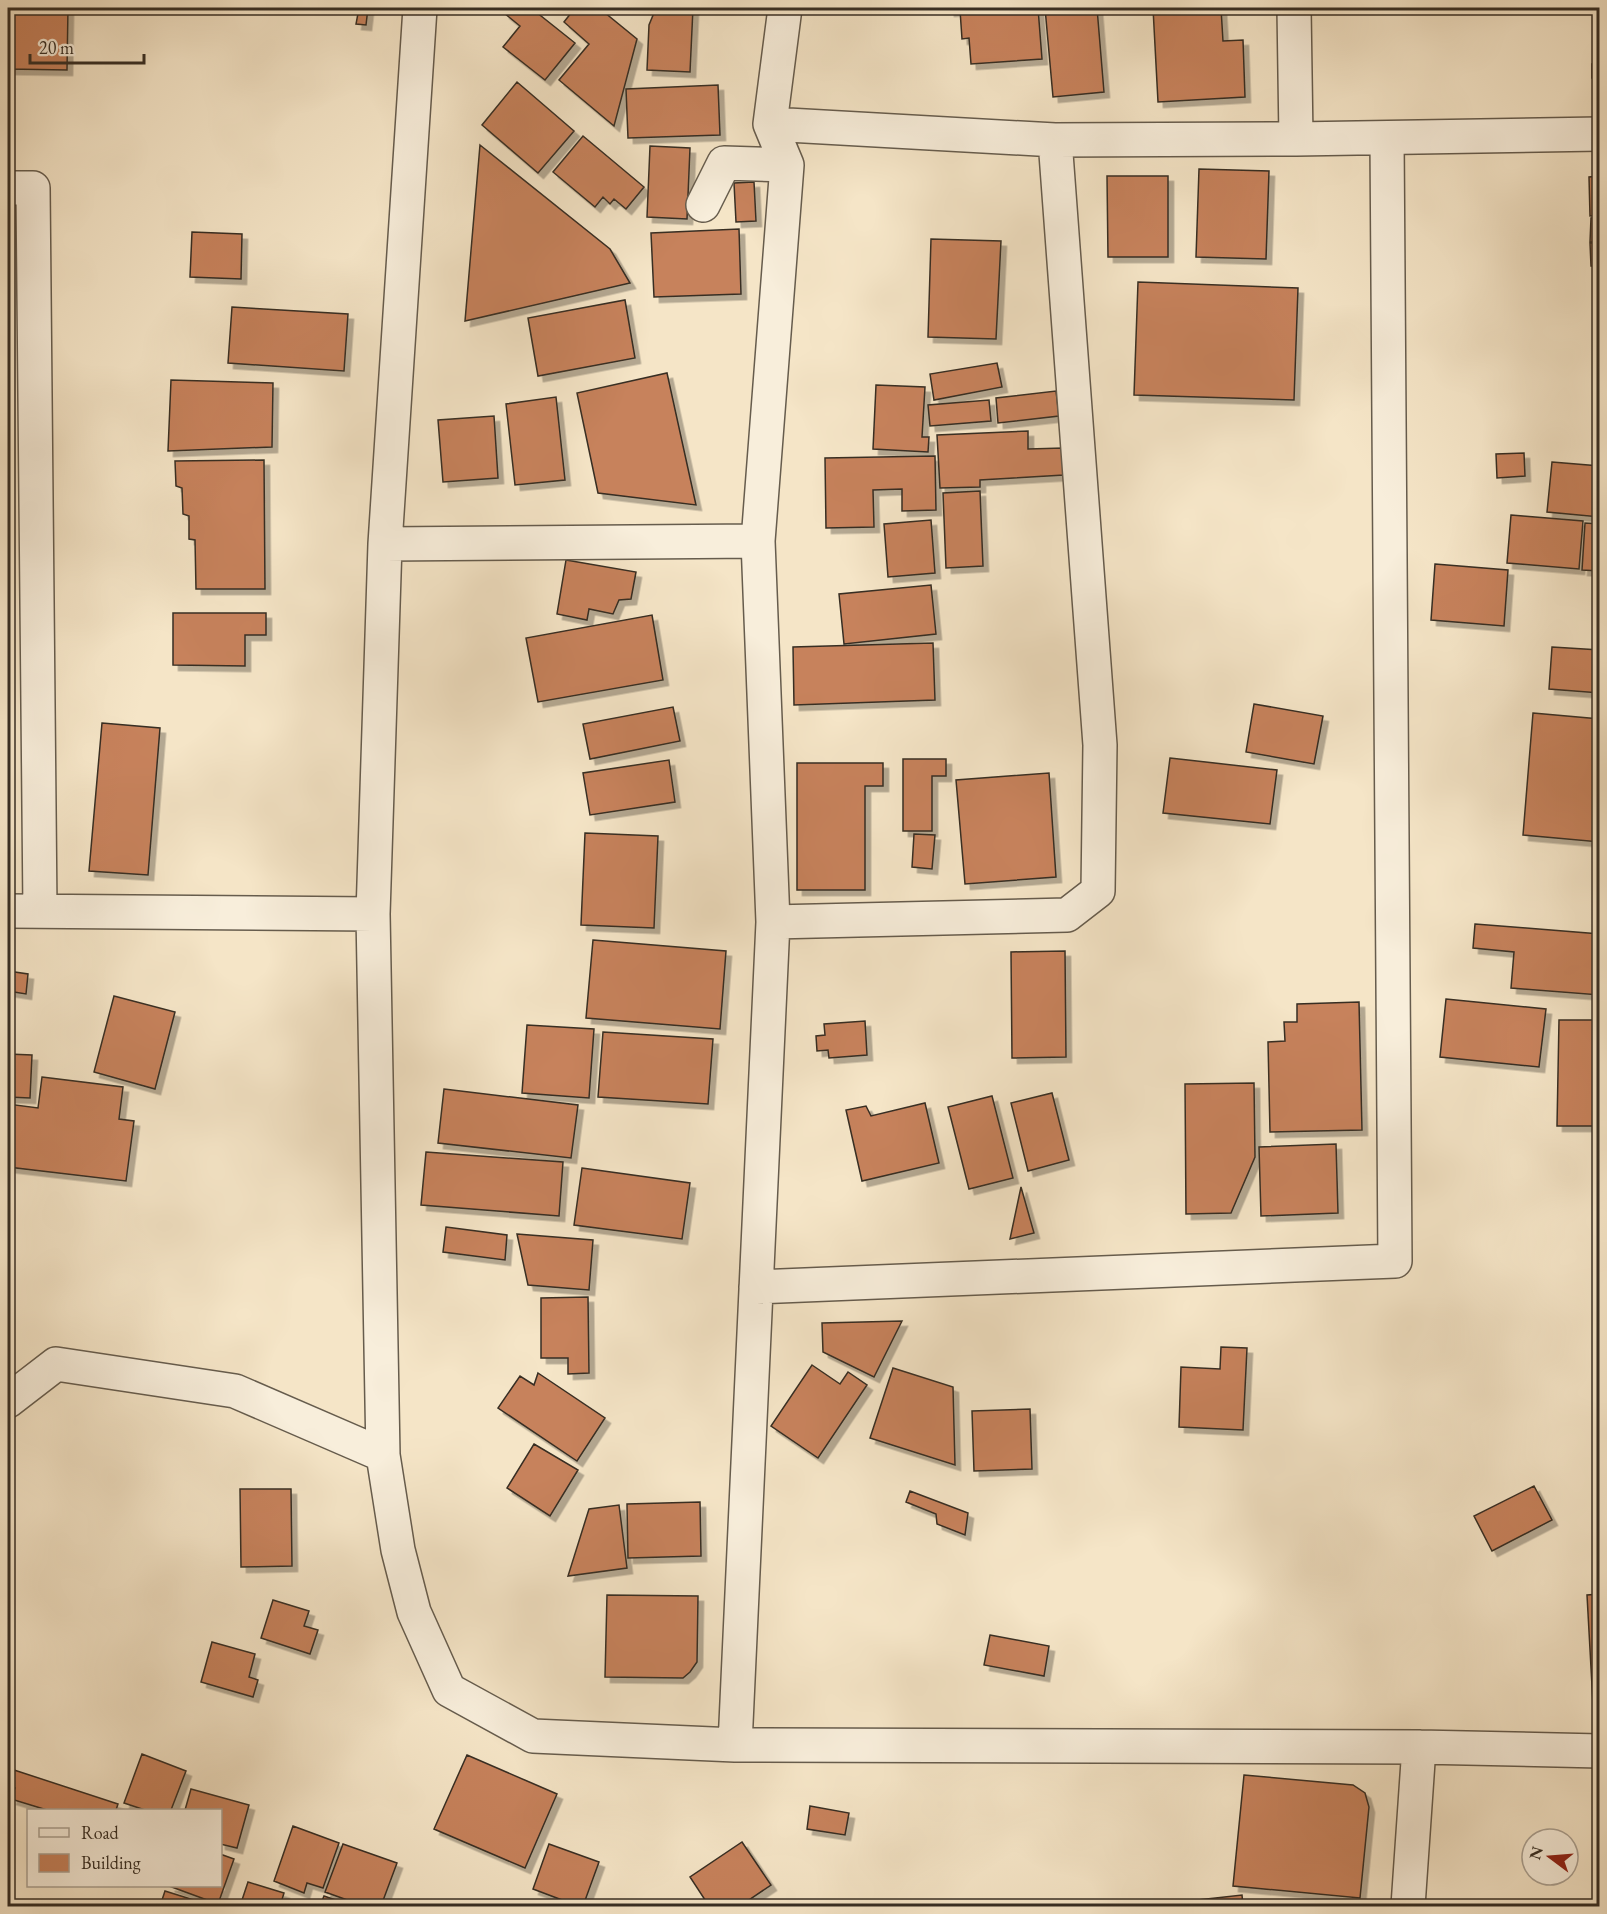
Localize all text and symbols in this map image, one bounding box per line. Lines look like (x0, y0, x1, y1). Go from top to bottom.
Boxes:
scale bar (30, 27, 144, 65)
text: 20 m (39, 36, 74, 59)
legend (27, 1809, 222, 1887)
text: Road (81, 1821, 120, 1844)
north arrow (1520, 1827, 1580, 1887)
text: N (1524, 1844, 1548, 1862)
text: Building (81, 1851, 141, 1874)

